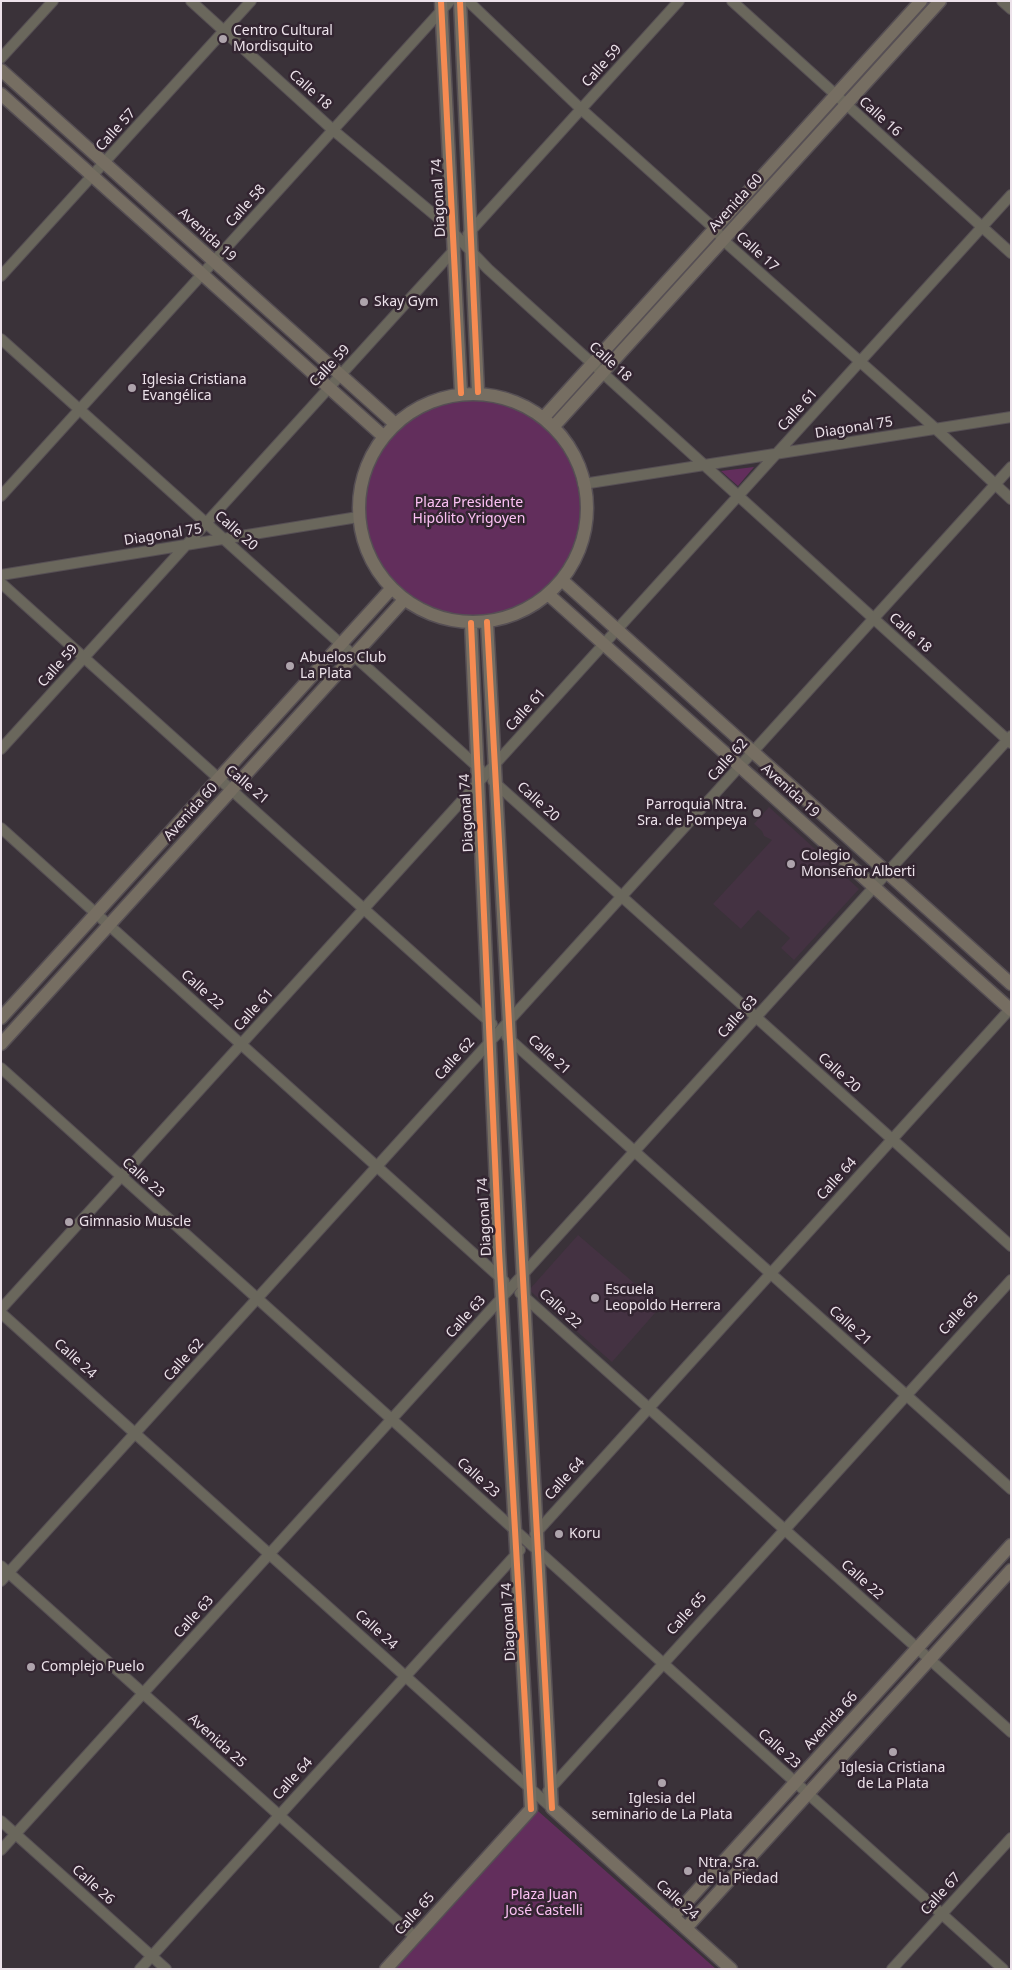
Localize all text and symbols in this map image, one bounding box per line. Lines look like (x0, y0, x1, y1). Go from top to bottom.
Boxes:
place label: Centro Cultural Mordisquito (233, 23, 333, 56)
marker: Centro Cultural Mordisquito (217, 33, 229, 45)
street label: Calle 59 (579, 41, 625, 91)
street label: Calle 18 (285, 67, 335, 113)
street label: Calle 16 (855, 94, 905, 140)
street label: Calle 57 (93, 105, 139, 155)
street label: Diagonal 74 (429, 158, 449, 238)
street label: Avenida 60 (706, 171, 766, 235)
street label: Calle 58 (223, 181, 269, 231)
street label: Avenida 19 (175, 205, 239, 265)
street label: Calle 17 (732, 229, 782, 275)
place label: Skay Gym (374, 294, 438, 310)
marker: Skay Gym (358, 296, 370, 308)
street label: Calle 18 (585, 339, 635, 385)
street label: Calle 59 (306, 341, 354, 391)
place label: Iglesia Cristiana Evangélica (142, 372, 247, 404)
marker: Iglesia Cristiana Evangélica (126, 382, 138, 394)
street label: Calle 61 (775, 385, 821, 435)
street label: Diagonal 75 (814, 414, 894, 442)
park label: Plaza Presidente Hipólito Yrigoyen (413, 495, 525, 528)
street label: Calle 20 (211, 508, 261, 554)
street label: Diagonal 75 (123, 521, 203, 549)
street label: Calle 18 (885, 610, 935, 656)
street label: Calle 59 (35, 641, 81, 691)
place label: Abuelos Club La Plata (300, 650, 386, 682)
marker: Abuelos Club La Plata (284, 660, 296, 672)
street label: Calle 61 (503, 685, 549, 735)
street label: Calle 62 (705, 735, 751, 785)
street label: Avenida 19 (758, 761, 822, 821)
street label: Calle 21 (222, 762, 272, 808)
street label: Diagonal 74 (457, 773, 477, 853)
street label: Calle 20 (513, 779, 563, 825)
street label: Avenida 60 (161, 780, 221, 844)
place label: Parroquia Ntra. Sra. de Pompeya (637, 797, 747, 830)
marker: Parroquia Ntra. Sra. de Pompeya (751, 807, 763, 819)
place label: Colegio Monseñor Alberti (801, 848, 915, 880)
marker: Colegio Monseñor Alberti (785, 858, 797, 870)
street label: Calle 22 (177, 967, 227, 1013)
street label: Calle 61 (231, 985, 277, 1035)
street label: Calle 63 (715, 992, 761, 1042)
street label: Calle 21 (524, 1032, 574, 1078)
street label: Calle 62 (432, 1034, 478, 1084)
street label: Calle 20 (814, 1050, 864, 1096)
street label: Calle 64 (814, 1154, 860, 1204)
street label: Calle 23 (118, 1155, 168, 1201)
street label: Diagonal 74 (475, 1177, 495, 1257)
place label: Gimnasio Muscle (79, 1214, 191, 1230)
marker: Gimnasio Muscle (63, 1216, 75, 1228)
place label: Escuela Leopoldo Herrera (605, 1282, 721, 1314)
street label: Calle 22 (535, 1286, 585, 1332)
street label: Calle 65 (936, 1289, 982, 1339)
street label: Calle 63 (443, 1292, 489, 1342)
marker: Escuela Leopoldo Herrera (589, 1292, 601, 1304)
street label: Calle 21 (825, 1303, 875, 1349)
street label: Calle 62 (161, 1335, 207, 1385)
street label: Calle 24 (50, 1336, 100, 1382)
street label: Calle 64 (542, 1454, 588, 1504)
street label: Calle 23 (453, 1455, 503, 1501)
place label: Koru (569, 1526, 601, 1542)
marker: Koru (553, 1528, 565, 1540)
street label: Calle 22 (837, 1557, 887, 1603)
street label: Diagonal 74 (499, 1582, 519, 1662)
street label: Calle 65 (664, 1589, 710, 1639)
street label: Calle 63 (171, 1592, 217, 1642)
street label: Calle 24 (351, 1607, 401, 1653)
place label: Complejo Puelo (41, 1659, 144, 1675)
marker: Complejo Puelo (25, 1661, 37, 1673)
street label: Avenida 66 (801, 1689, 861, 1753)
street label: Avenida 25 (185, 1711, 249, 1771)
street label: Calle 23 (754, 1726, 804, 1772)
marker: Iglesia Cristiana de La Plata (887, 1746, 899, 1758)
street label: Calle 64 (270, 1754, 316, 1804)
place label: Iglesia Cristiana de La Plata (841, 1760, 945, 1792)
marker: Iglesia del seminario de La Plata (656, 1777, 668, 1789)
place label: Iglesia del seminario de La Plata (591, 1791, 733, 1824)
place label: Ntra. Sra. de la Piedad (698, 1855, 778, 1888)
street label: Calle 26 (68, 1862, 118, 1908)
marker: Ntra. Sra. de la Piedad (682, 1865, 694, 1877)
street label: Calle 67 (918, 1869, 964, 1919)
street label: Calle 24 (652, 1877, 702, 1923)
park label: Plaza Juan José Castelli (505, 1887, 583, 1920)
street label: Calle 65 (392, 1889, 438, 1939)

